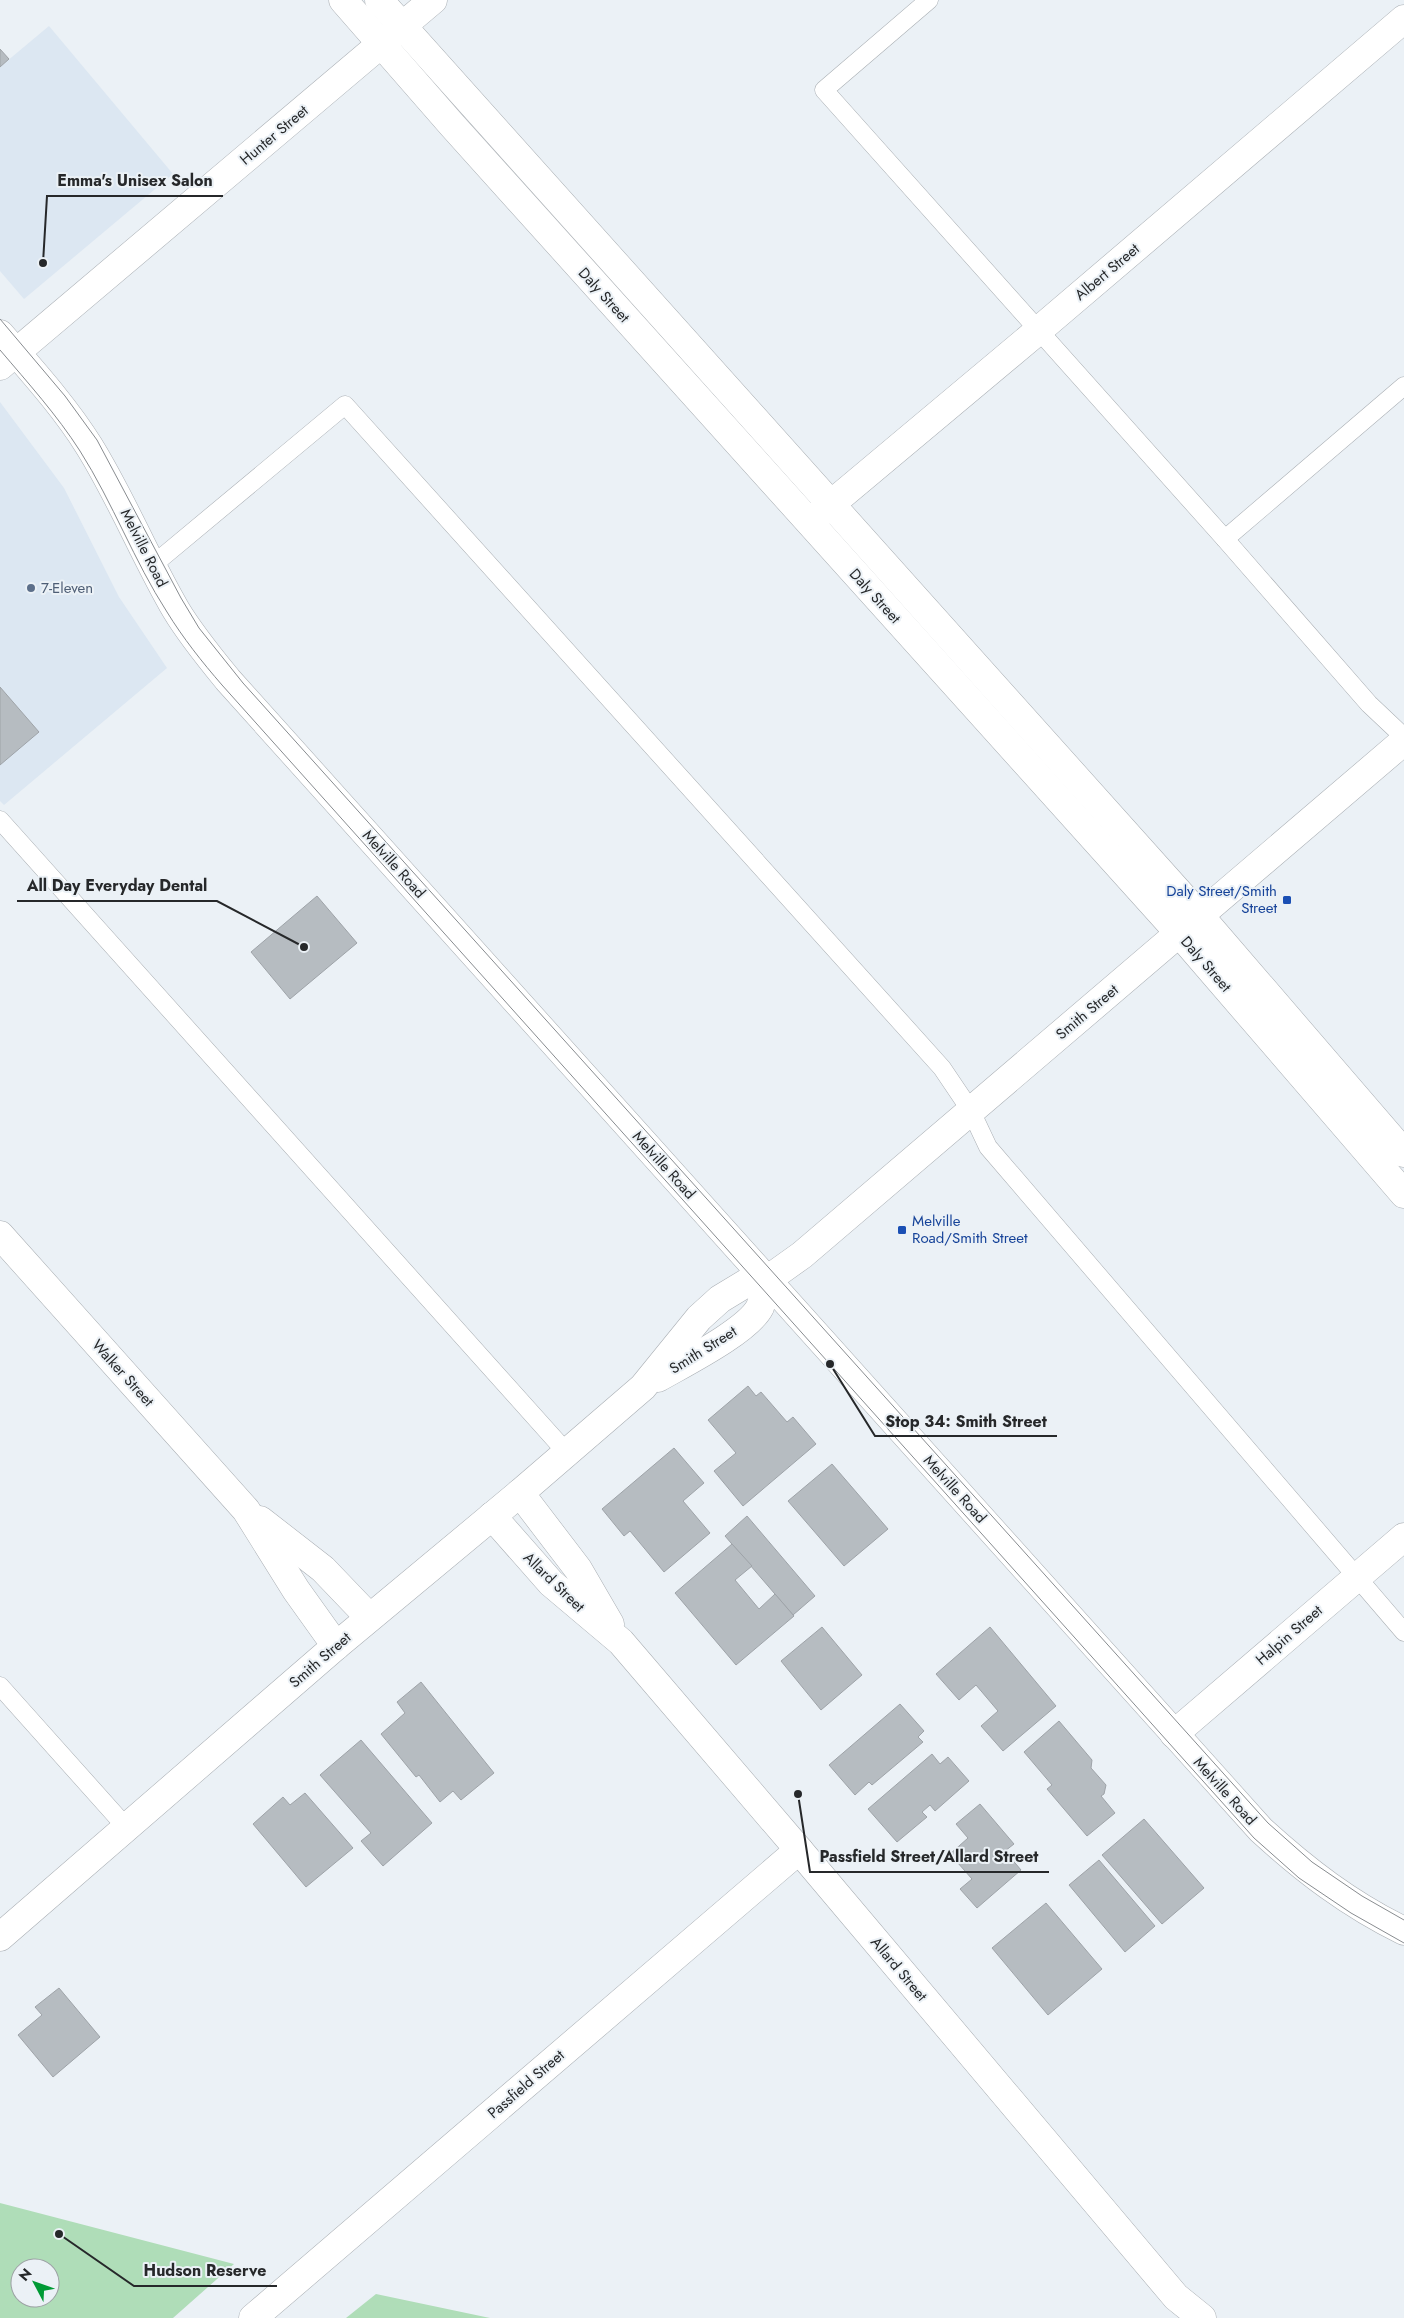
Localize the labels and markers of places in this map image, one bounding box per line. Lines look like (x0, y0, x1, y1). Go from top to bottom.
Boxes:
callout: Emma's Unisex Salon (47, 165, 223, 196)
place label: 7-Eleven (41, 577, 93, 599)
marker: 7-Eleven (25, 582, 37, 594)
callout: All Day Everyday Dental (17, 870, 217, 901)
place label: Daly Street/Smith Street (1166, 880, 1277, 919)
marker: Daly Street/Smith Street (1281, 894, 1293, 906)
place label: Melville Road/Smith Street (912, 1210, 1028, 1249)
marker: Melville Road/Smith Street (896, 1224, 908, 1236)
callout: Stop 34: Smith Street (875, 1405, 1057, 1436)
callout: Passfield Street/Allard Street (810, 1841, 1049, 1872)
callout: Hudson Reserve (134, 2255, 277, 2286)

